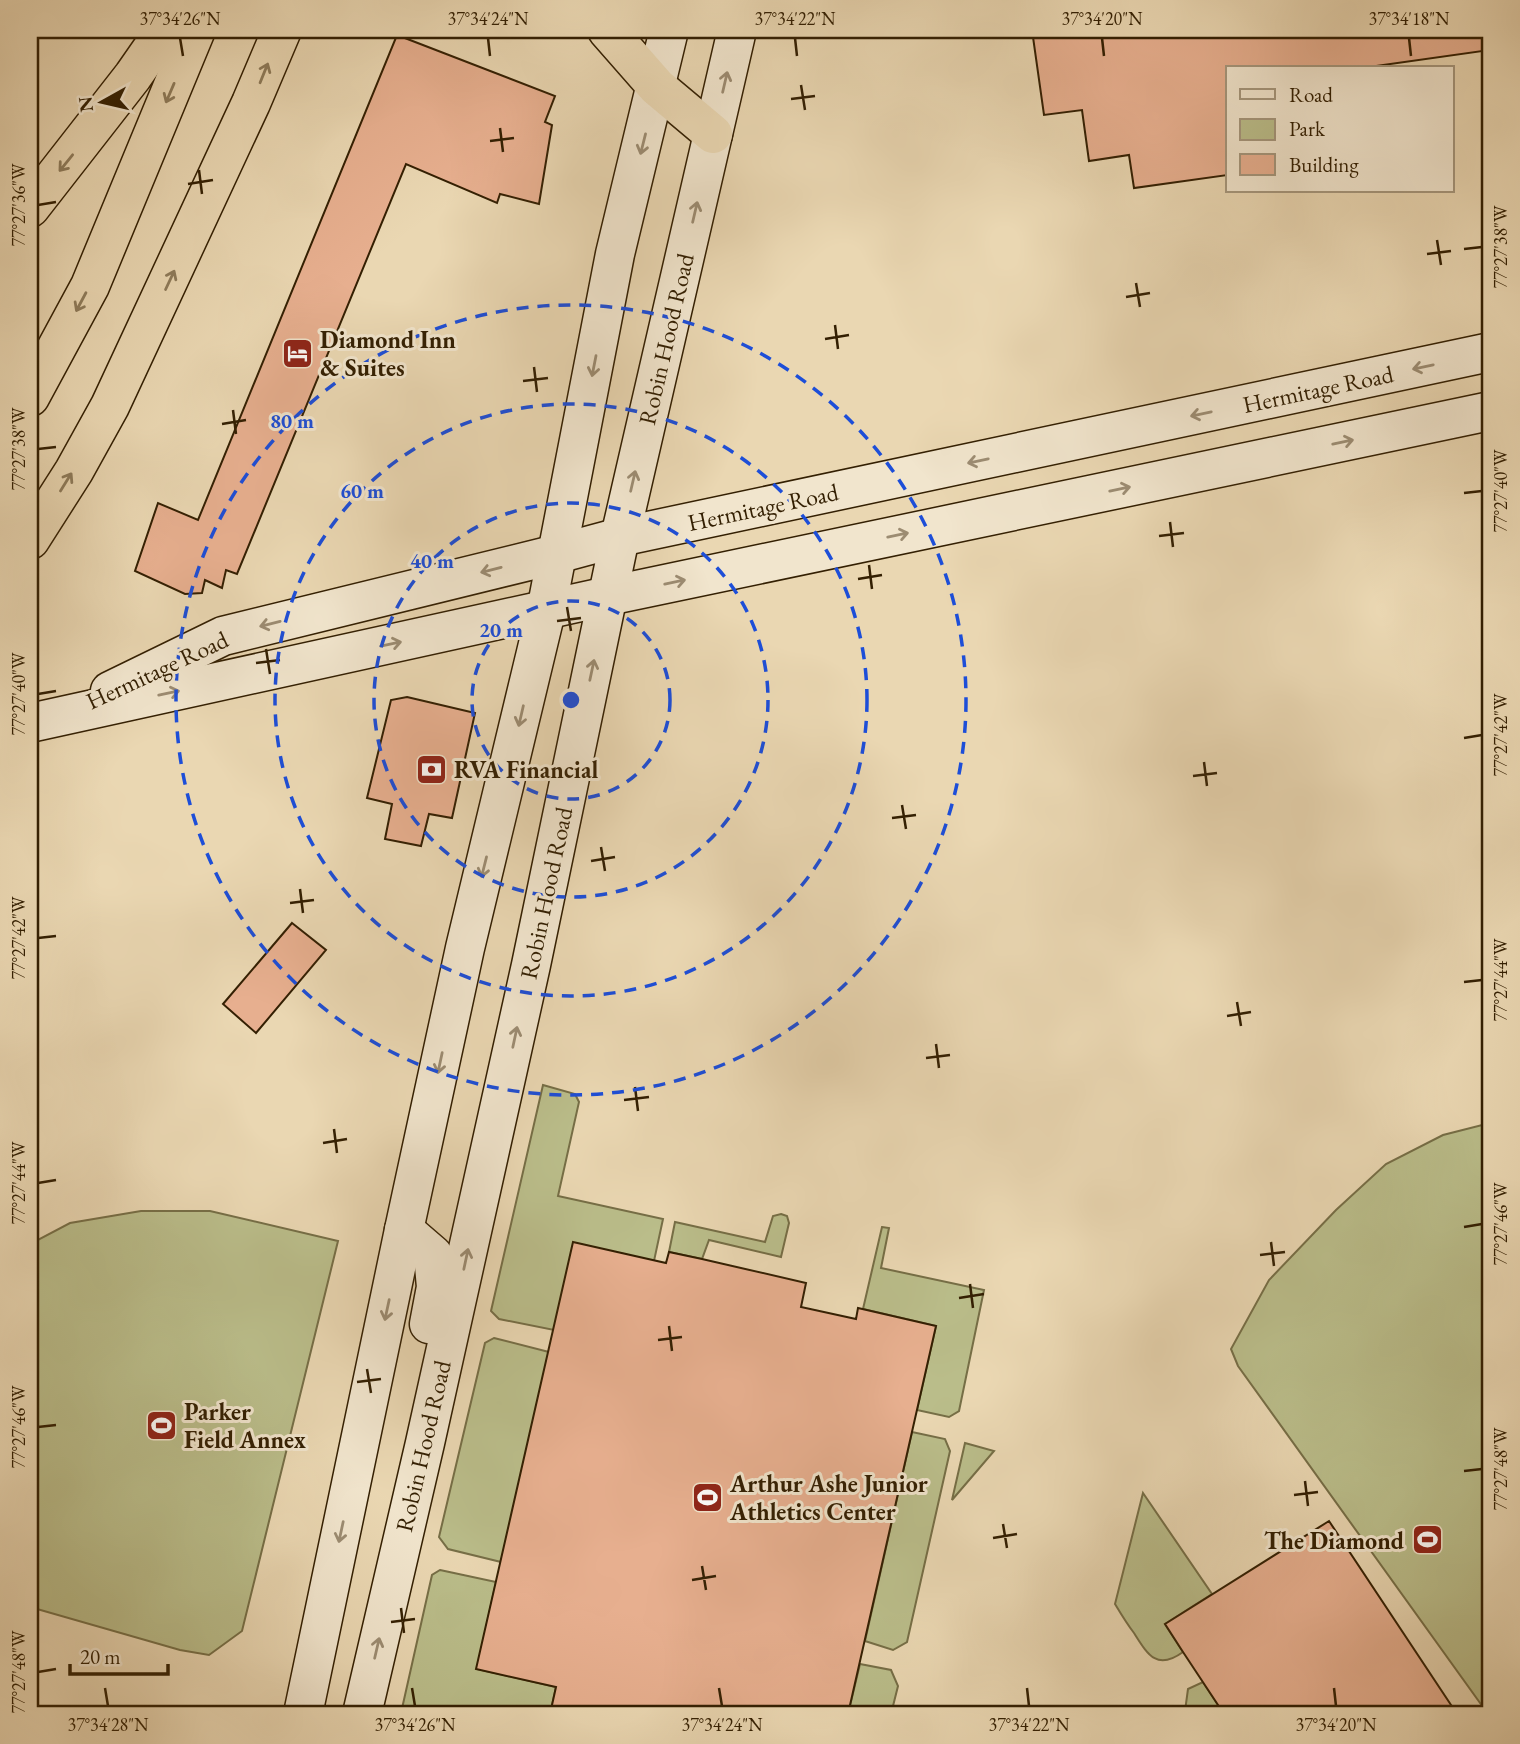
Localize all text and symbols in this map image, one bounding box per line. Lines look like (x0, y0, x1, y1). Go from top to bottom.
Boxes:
text: 37°34'26"N (140, 7, 221, 30)
text: 37°34'24"N (448, 7, 529, 30)
text: 37°34'22"N (755, 7, 836, 30)
text: 37°34'20"N (1062, 7, 1143, 30)
text: 37°34'18"N (1369, 7, 1450, 30)
one-way arrow (258, 62, 271, 84)
north arrow (66, 66, 136, 136)
legend (1226, 66, 1454, 192)
one-way arrow (719, 71, 732, 94)
one-way arrow (163, 81, 176, 103)
text: Road (1289, 81, 1333, 108)
text: N (72, 94, 99, 114)
text: Park (1289, 115, 1326, 142)
one-way arrow (635, 132, 649, 155)
text: Building (1289, 151, 1359, 178)
one-way arrow (58, 154, 74, 172)
text: 77°27'36"W (7, 163, 30, 247)
one-way arrow (689, 201, 703, 224)
text: 77°27'38"W (1489, 205, 1512, 289)
street label: Robin Hood Road (631, 249, 701, 428)
one-way arrow (164, 270, 177, 291)
one-way arrow (74, 291, 87, 312)
place label: Diamond Inn & Suites (320, 324, 456, 383)
hotel icon: Diamond Inn & Suites (280, 336, 314, 370)
one-way arrow (586, 354, 600, 377)
street label: Hermitage Road (1240, 358, 1397, 420)
one-way arrow (1413, 361, 1435, 374)
text: 77°27'38"W (7, 407, 30, 491)
text: 80 m (270, 407, 314, 434)
one-way arrow (1190, 407, 1213, 421)
one-way arrow (1331, 434, 1354, 448)
text: 77°27'40"W (1489, 449, 1512, 533)
one-way arrow (967, 455, 990, 468)
one-way arrow (627, 470, 640, 493)
one-way arrow (60, 473, 74, 493)
street label: Hermitage Road (685, 476, 842, 538)
text: 60 m (340, 477, 384, 504)
one-way arrow (1108, 481, 1131, 495)
one-way arrow (886, 528, 909, 542)
text: 40 m (410, 547, 454, 574)
one-way arrow (480, 564, 503, 577)
one-way arrow (663, 574, 686, 588)
text: 20 m (479, 616, 523, 643)
one-way arrow (259, 618, 282, 631)
street label: Hermitage Road (81, 623, 234, 716)
one-way arrow (379, 637, 402, 651)
text: 77°27'40"W (7, 652, 30, 736)
one-way arrow (586, 659, 600, 682)
one-way arrow (157, 686, 180, 699)
centre of rings (559, 688, 583, 712)
text: 77°27'42"W (1489, 693, 1512, 777)
one-way arrow (513, 705, 526, 727)
bank icon: RVA Financial (414, 752, 448, 786)
place label: RVA Financial (454, 754, 598, 785)
street label: Robin Hood Road (513, 803, 580, 982)
one-way arrow (477, 855, 490, 878)
text: 77°27'42"W (7, 896, 30, 980)
text: 77°27'44"W (1489, 938, 1512, 1022)
one-way arrow (508, 1026, 522, 1049)
one-way arrow (432, 1051, 446, 1074)
text: 77°27'44"W (7, 1141, 30, 1225)
text: 77°27'46"W (1489, 1182, 1512, 1266)
one-way arrow (459, 1248, 473, 1271)
one-way arrow (380, 1298, 394, 1321)
street label: Robin Hood Road (388, 1356, 458, 1535)
text: 77°27'46"W (7, 1385, 30, 1469)
place label: Parker Field Annex (184, 1396, 306, 1455)
sports icon: Parker Field Annex (144, 1408, 178, 1442)
text: 77°27'48"W (1489, 1427, 1512, 1511)
place label: Arthur Ashe Junior Athletics Center (729, 1468, 928, 1527)
sports icon: Arthur Ashe Junior Athletics Center (690, 1480, 724, 1514)
one-way arrow (333, 1520, 347, 1543)
sports icon: The Diamond (1410, 1523, 1444, 1557)
place label: The Diamond (1264, 1525, 1405, 1556)
text: 77°27'48"W (7, 1630, 30, 1714)
scale bar (70, 1632, 168, 1676)
one-way arrow (371, 1637, 384, 1660)
text: 20 m (80, 1643, 121, 1670)
text: 37°34'28"N (68, 1713, 149, 1736)
text: 37°34'26"N (375, 1713, 456, 1736)
text: 37°34'24"N (682, 1713, 763, 1736)
text: 37°34'22"N (989, 1713, 1070, 1736)
text: 37°34'20"N (1296, 1713, 1377, 1736)

